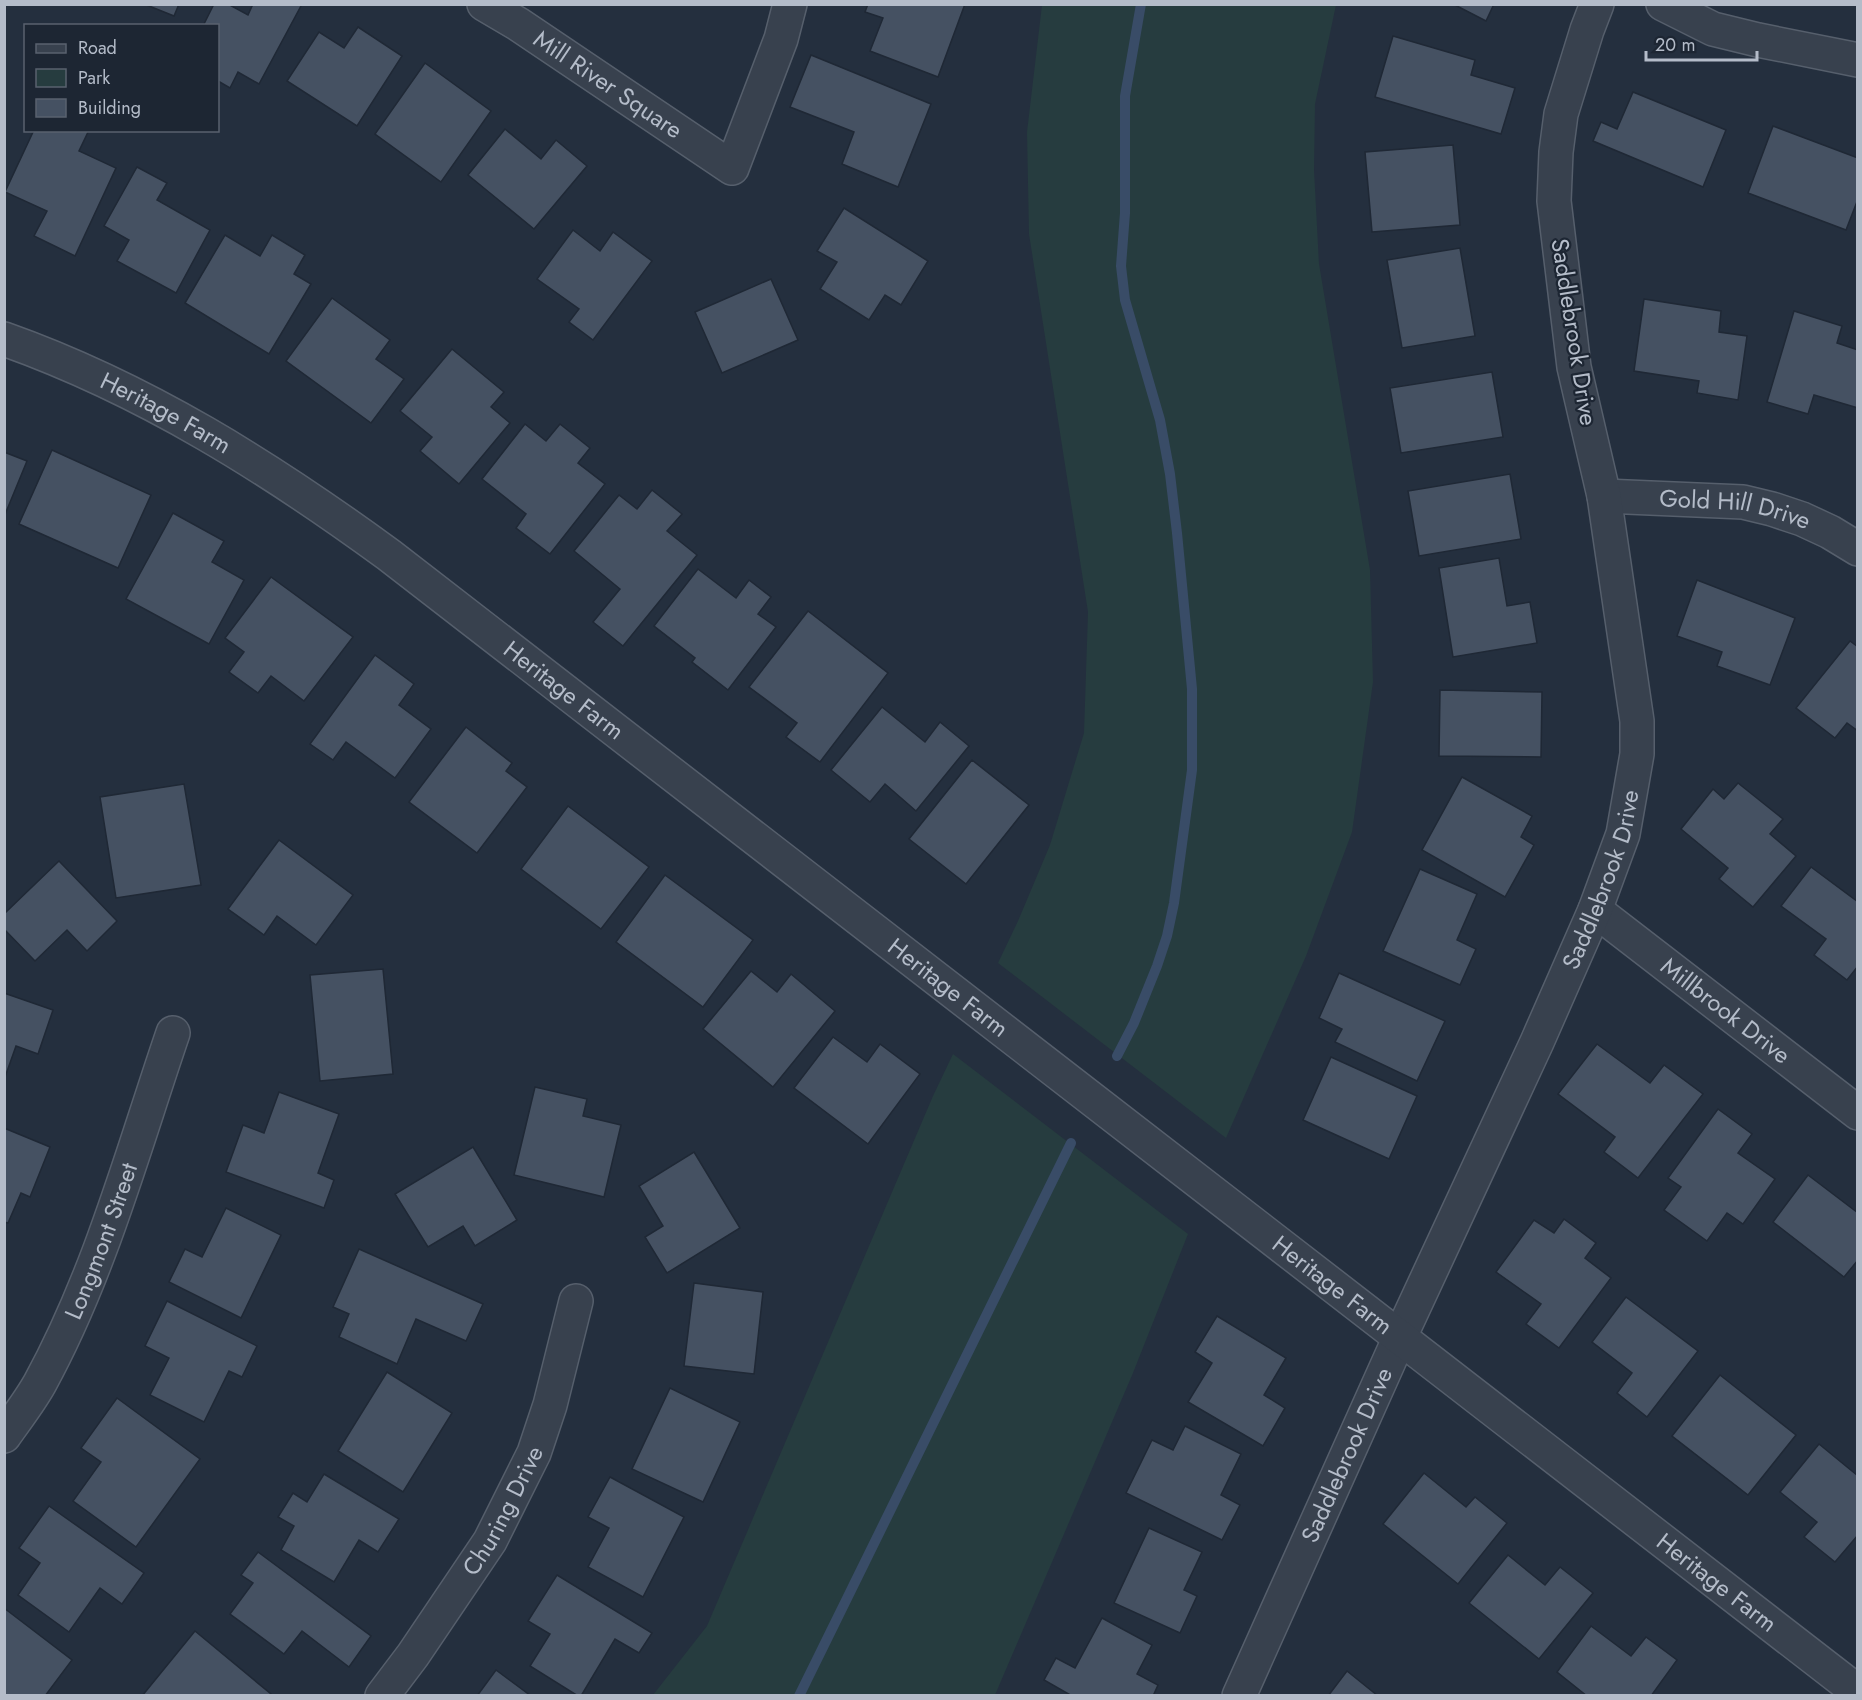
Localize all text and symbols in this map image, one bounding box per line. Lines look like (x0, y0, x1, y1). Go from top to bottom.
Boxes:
street label: Mill River Square (527, 21, 690, 147)
legend (24, 24, 219, 132)
scale bar (1646, 24, 1757, 62)
text: 20 m (1655, 32, 1695, 58)
text: Road (78, 35, 117, 61)
text: Park (78, 65, 110, 91)
text: Building (78, 95, 141, 121)
street label: Saddlebrook Drive (1542, 236, 1607, 428)
street label: Heritage Farm (95, 363, 238, 462)
street label: Gold Hill Drive (1659, 480, 1817, 538)
street label: Heritage Farm (496, 632, 632, 748)
street label: Saddlebrook Drive (1553, 787, 1647, 975)
street label: Heritage Farm (881, 929, 1016, 1045)
street label: Millbrook Drive (1654, 949, 1798, 1072)
street label: Longmont Street (55, 1158, 146, 1325)
street label: Heritage Farm (1265, 1227, 1401, 1343)
street label: Saddlebrook Drive (1292, 1362, 1401, 1548)
street label: Churing Drive (454, 1439, 552, 1582)
street label: Heritage Farm (1649, 1524, 1785, 1640)

